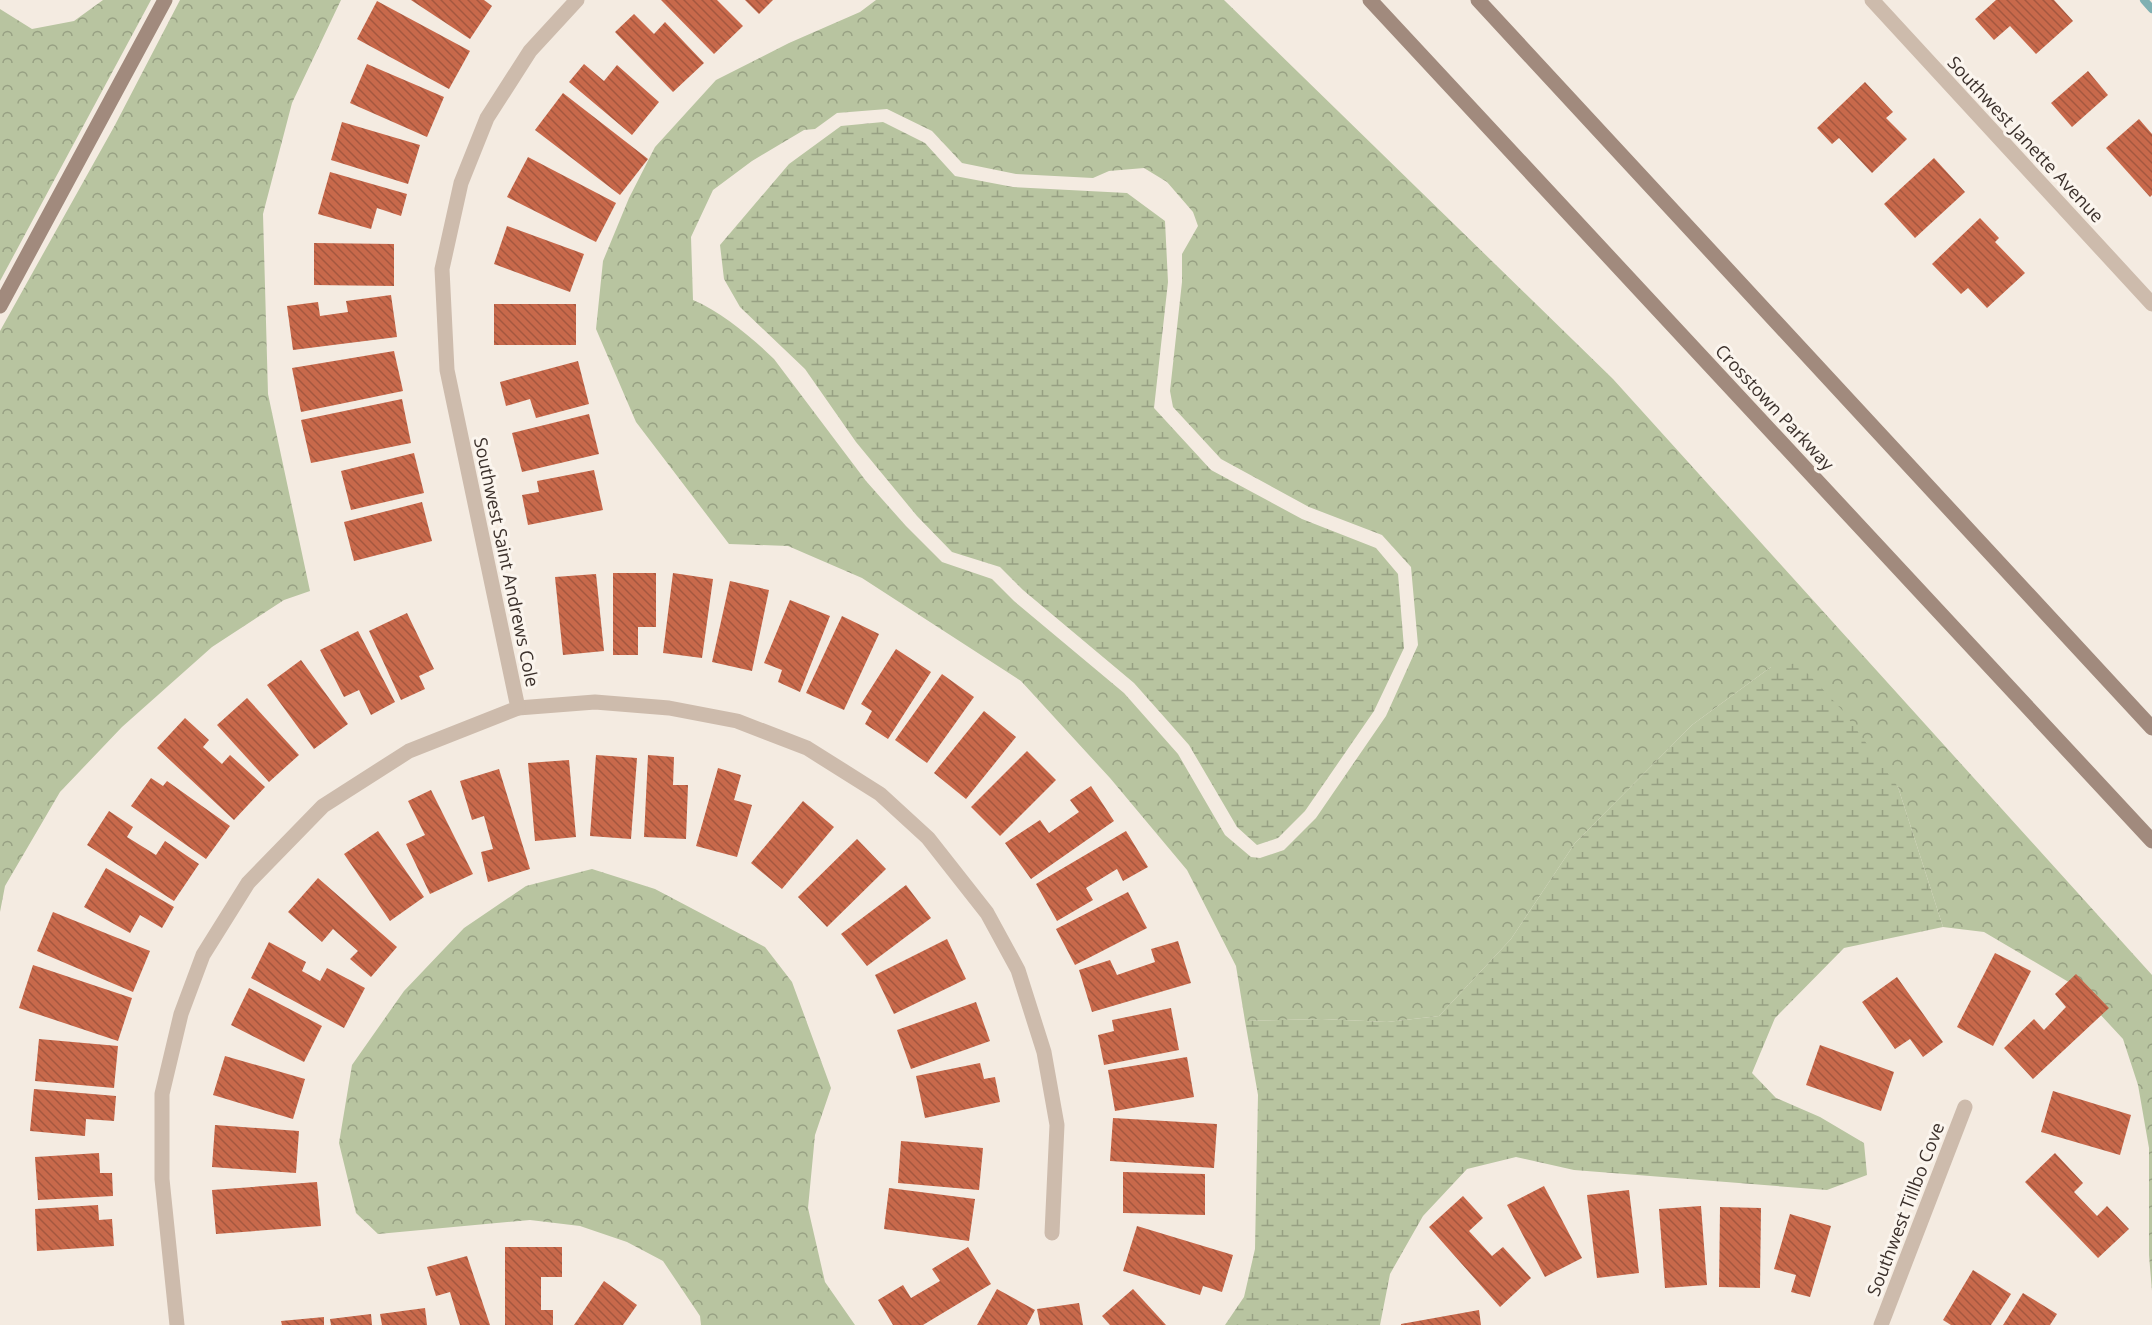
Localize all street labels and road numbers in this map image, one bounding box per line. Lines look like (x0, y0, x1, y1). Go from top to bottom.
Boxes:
street label: Southwest Janette Avenue (1942, 51, 2110, 227)
street label: Crosstown Parkway (1710, 339, 1840, 476)
street label: Southwest Saint Andrews Cole (469, 435, 545, 689)
street label: Southwest Tillbo Cove (1861, 1119, 1949, 1299)

